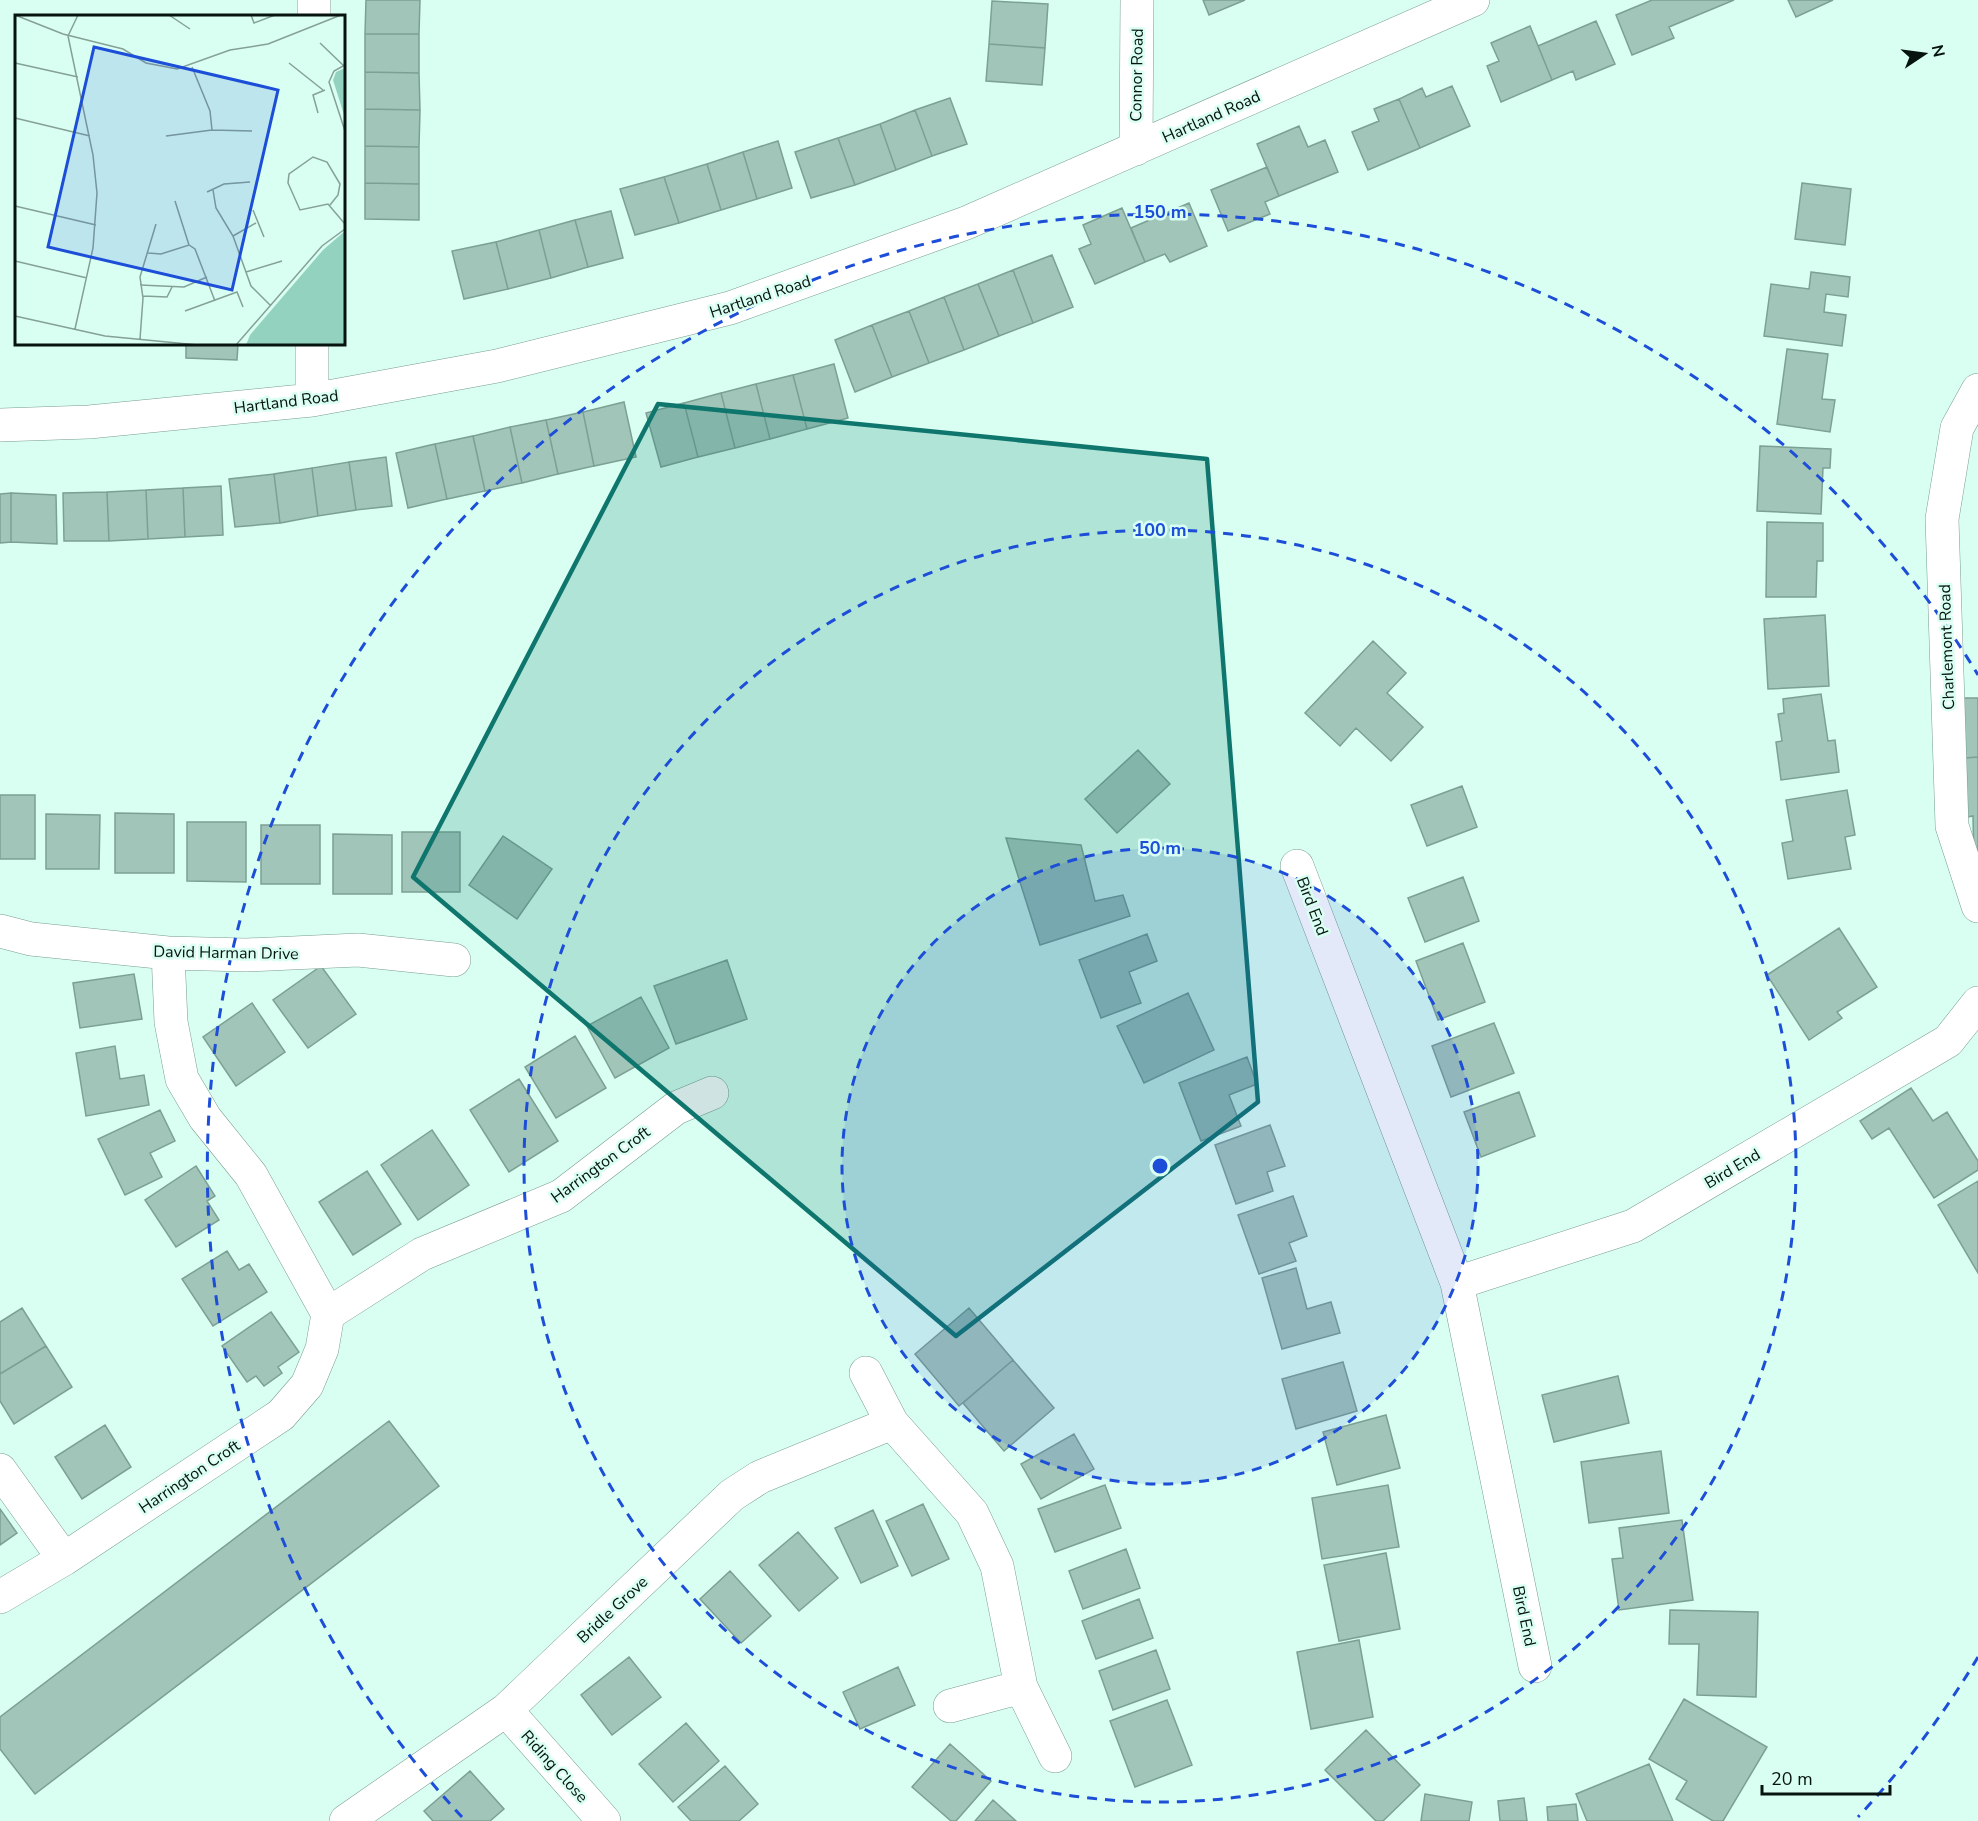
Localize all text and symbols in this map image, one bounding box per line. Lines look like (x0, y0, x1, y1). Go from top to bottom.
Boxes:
inset map (15, 15, 345, 345)
north arrow (1894, 24, 1954, 84)
street label: Connor Road (1125, 28, 1149, 122)
text: N (1926, 43, 1950, 59)
street label: Hartland Road (1159, 85, 1264, 148)
text: 150 m (1133, 200, 1187, 224)
street label: Hartland Road (707, 270, 814, 324)
street label: Hartland Road (232, 385, 340, 419)
text: 100 m (1133, 518, 1187, 542)
street label: Charlemont Road (1934, 584, 1960, 710)
text: 50 m (1139, 836, 1181, 860)
street label: Bird End (1291, 874, 1333, 939)
street label: David Harman Drive (153, 941, 299, 965)
street label: Harrington Croft (547, 1121, 655, 1208)
street label: Bird End (1701, 1144, 1764, 1194)
centre of rings (1150, 1156, 1170, 1176)
street label: Harrington Croft (135, 1435, 245, 1519)
street label: Bridle Grove (572, 1571, 653, 1648)
street label: Bird End (1507, 1584, 1541, 1648)
street label: Riding Close (516, 1726, 593, 1808)
scale bar (1762, 1758, 1890, 1796)
text: 20 m (1771, 1767, 1813, 1791)

